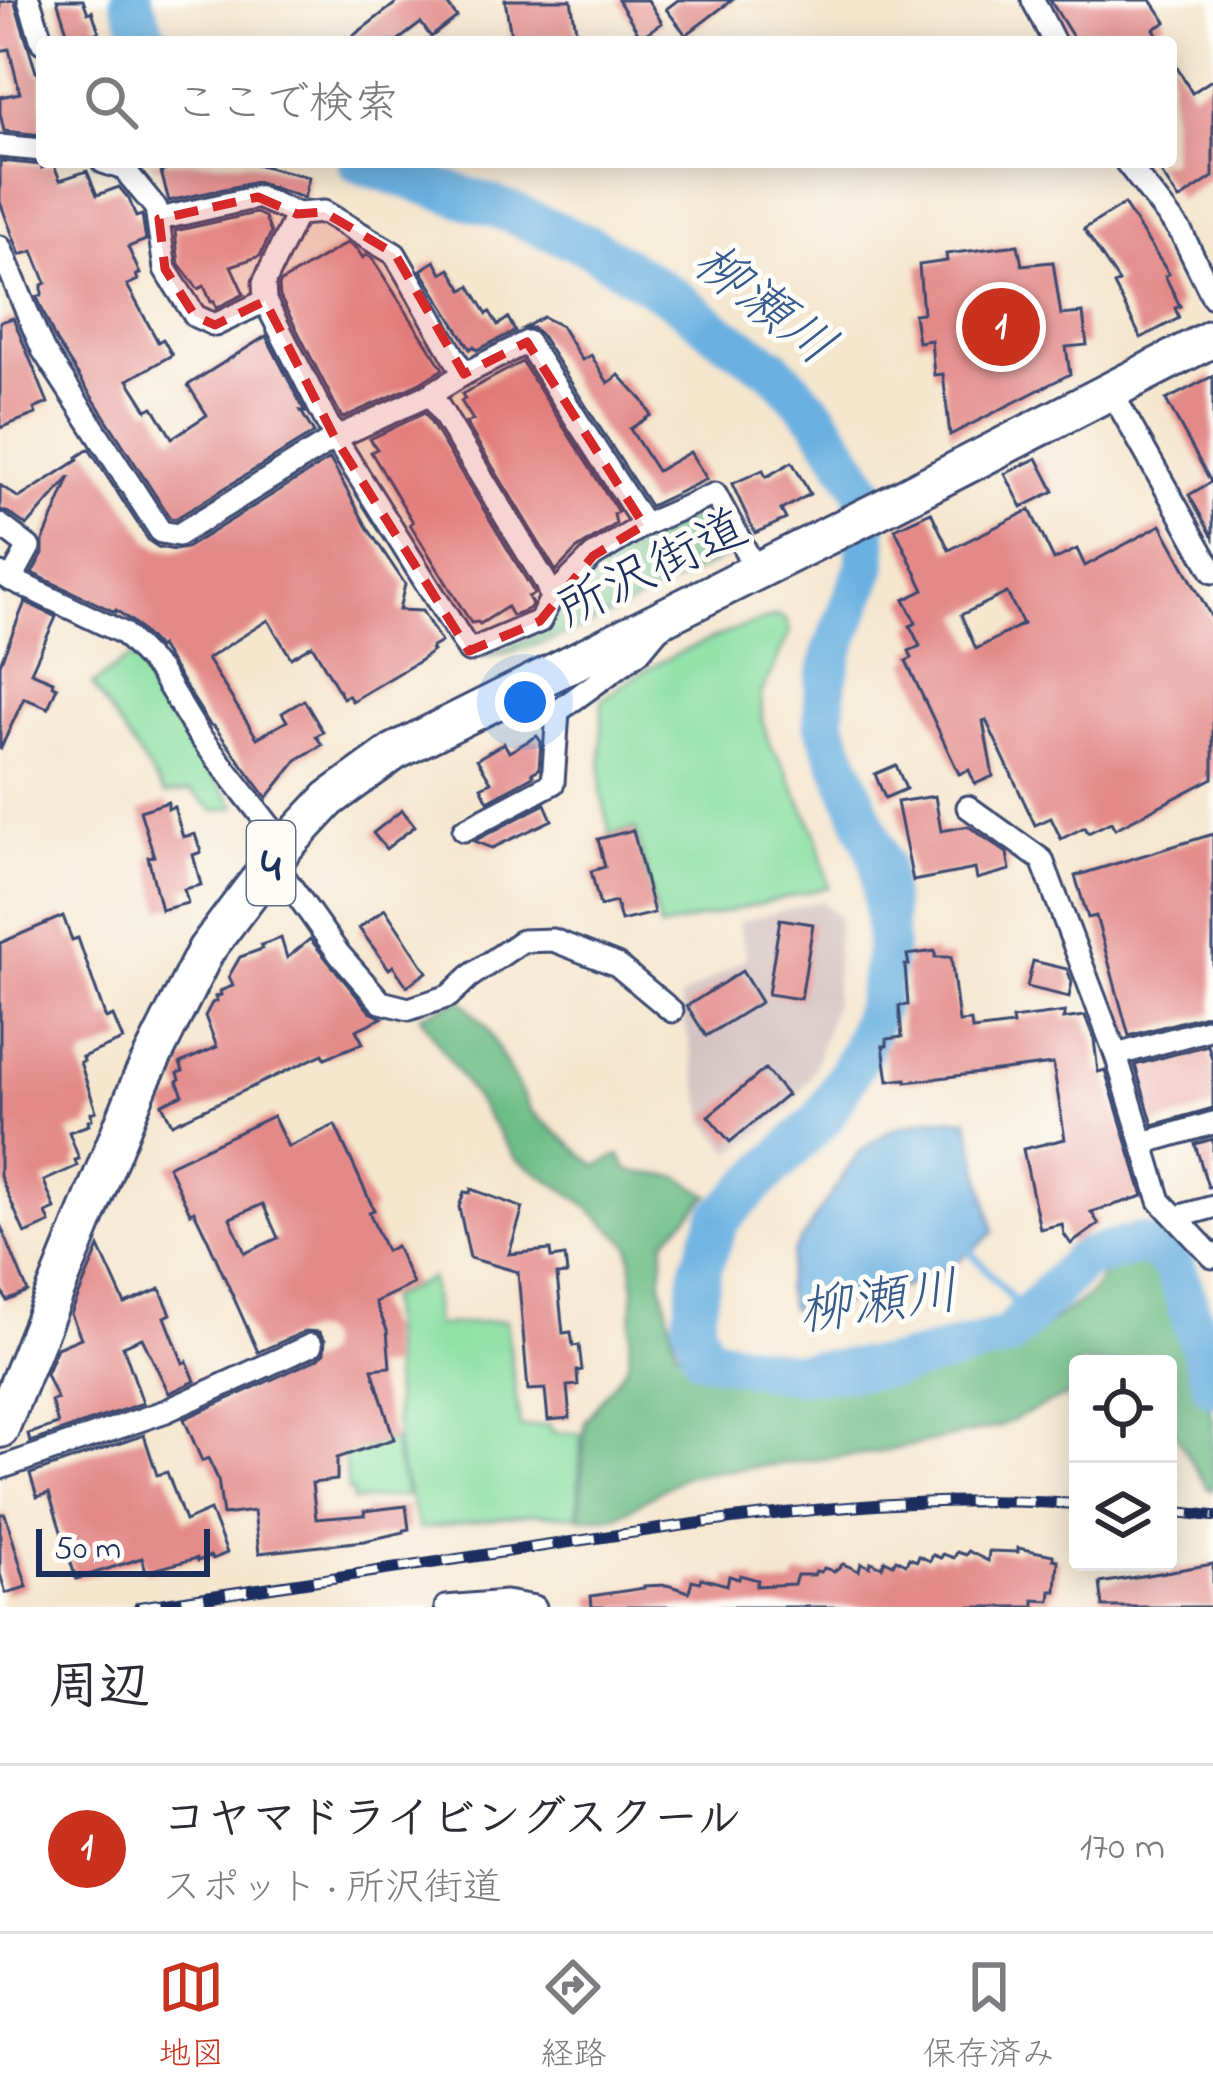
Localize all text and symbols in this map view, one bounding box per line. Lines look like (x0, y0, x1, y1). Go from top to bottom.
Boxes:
search box (36, 36, 1177, 168)
icon: search (78, 69, 144, 135)
text: ここで検索 (174, 73, 399, 139)
water label: 柳瀬川 (674, 226, 850, 387)
pin: 1 (962, 282, 1040, 372)
street label: 所沢街道 (545, 493, 762, 649)
your location (495, 672, 555, 732)
road number: 4 (247, 821, 295, 905)
water label: 柳瀬川 (793, 1255, 964, 1355)
map controls (1069, 1355, 1177, 1571)
button: locate (1069, 1355, 1177, 1463)
button: layers (1069, 1463, 1177, 1571)
scale bar (36, 1523, 210, 1576)
text: 50 m (54, 1526, 121, 1574)
text: 周辺 (48, 1652, 150, 1727)
text: コヤマドライビングスクール (162, 1788, 742, 1854)
text: 1 (81, 1820, 93, 1877)
text: 170 m (1080, 1820, 1165, 1877)
text: スポット · 所沢街道 (162, 1861, 502, 1918)
tab: 地図 (158, 1954, 224, 2080)
tab: 経路 (540, 1954, 606, 2080)
tab: 保存済み (923, 1954, 1055, 2080)

